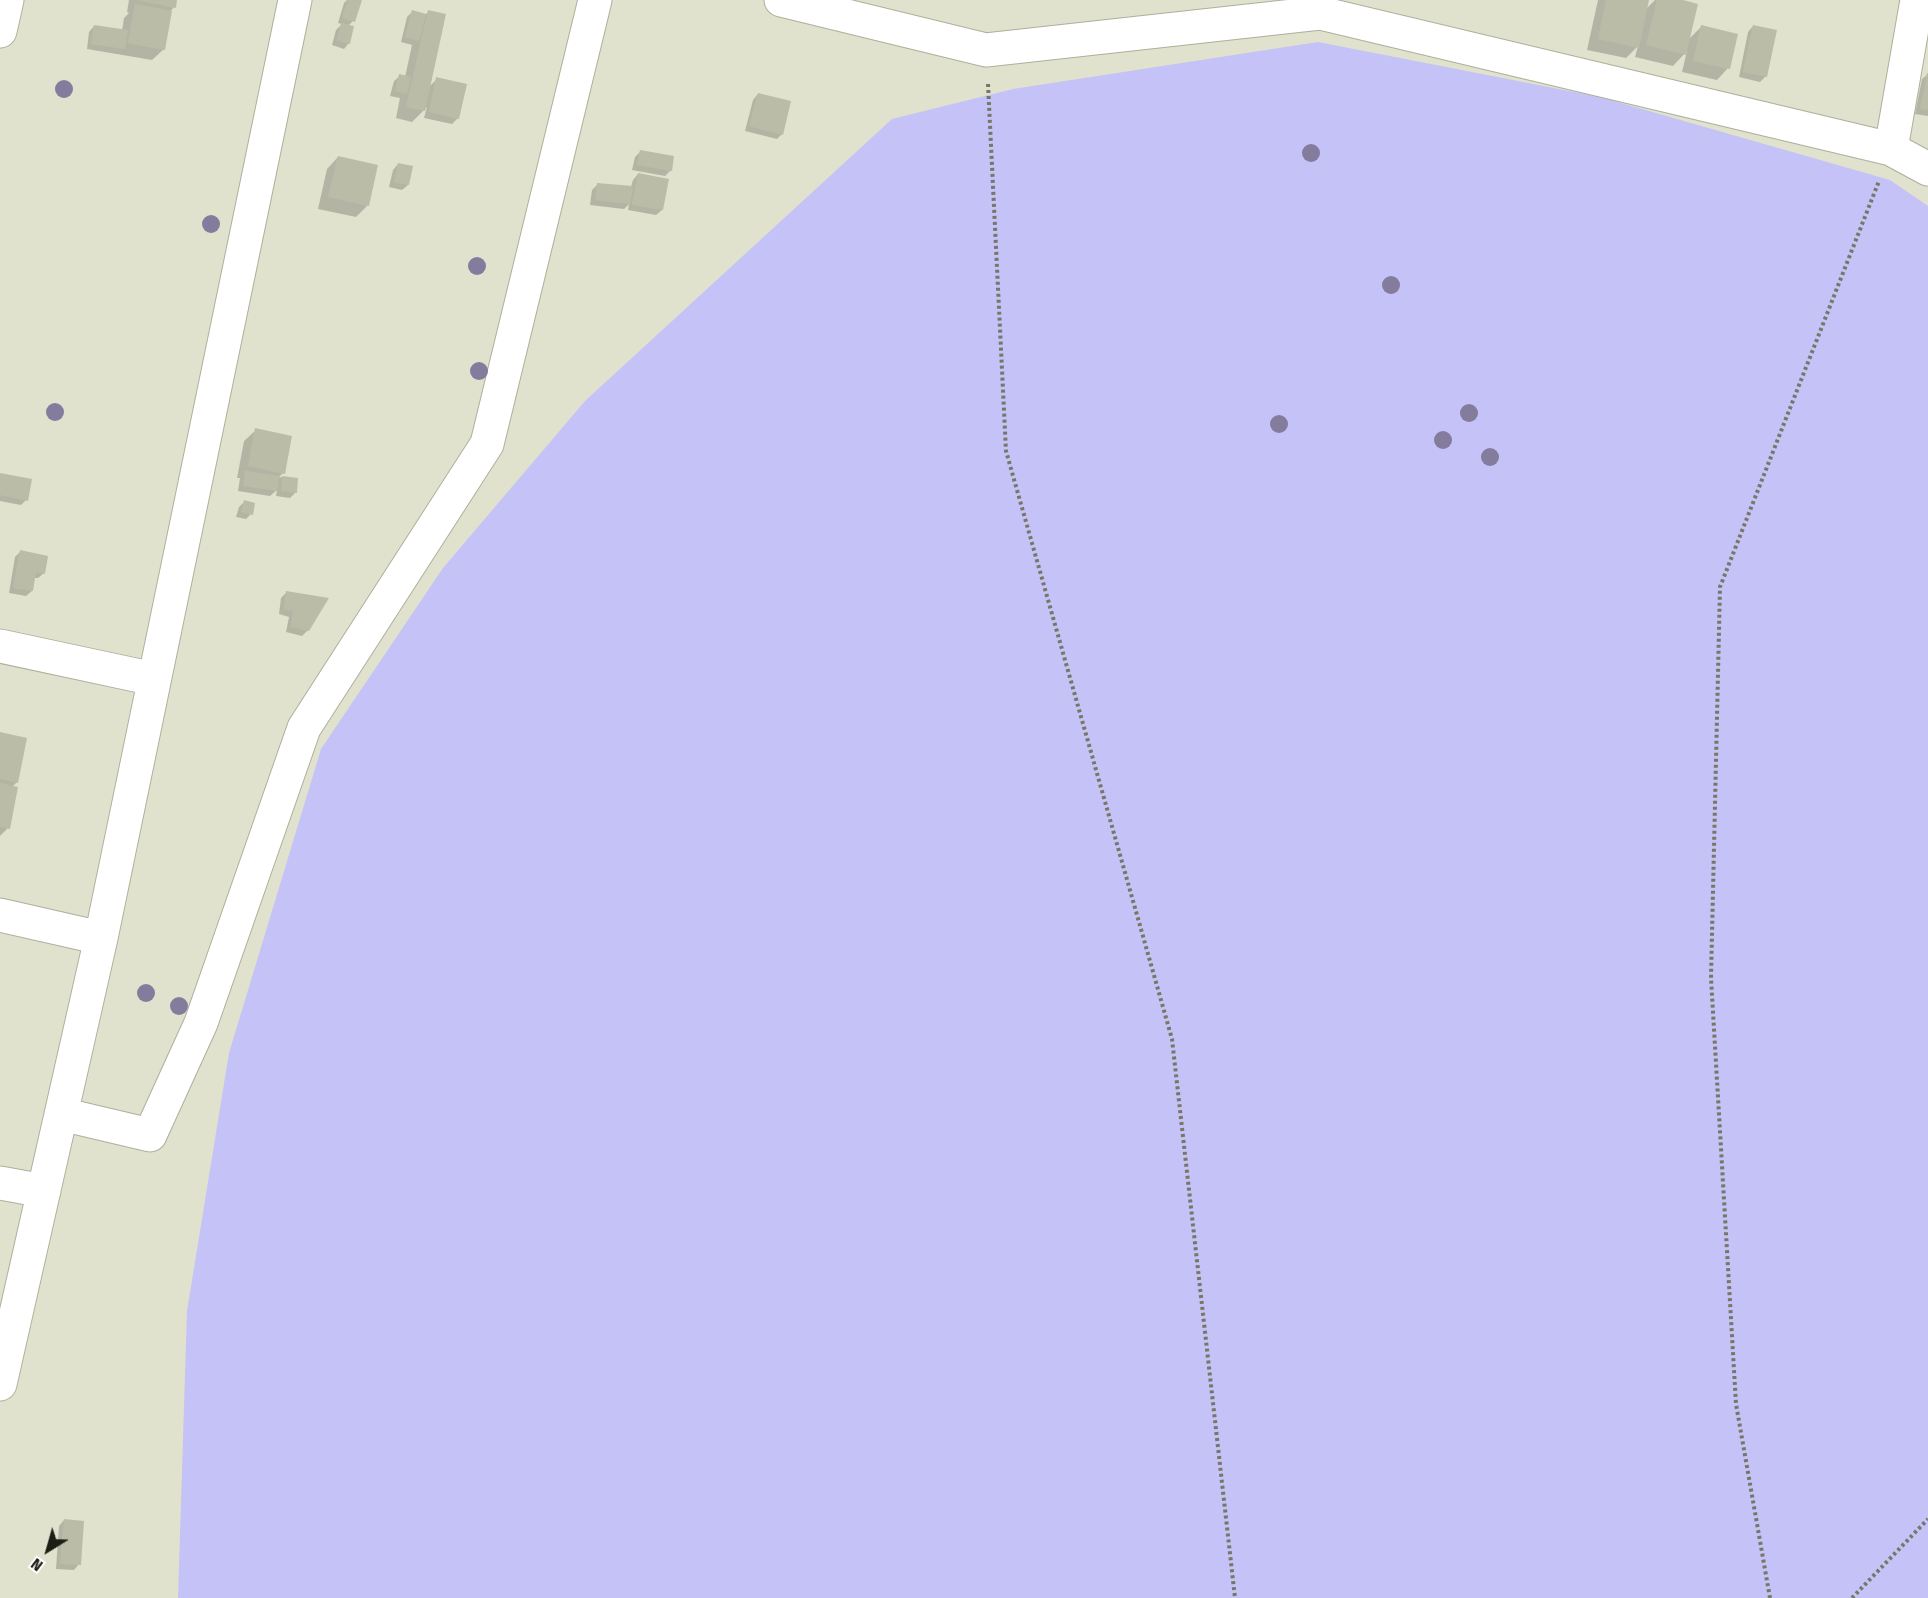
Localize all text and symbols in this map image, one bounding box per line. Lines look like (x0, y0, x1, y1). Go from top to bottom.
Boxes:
north arrow (18, 1520, 78, 1580)
text: N (27, 1554, 46, 1575)

